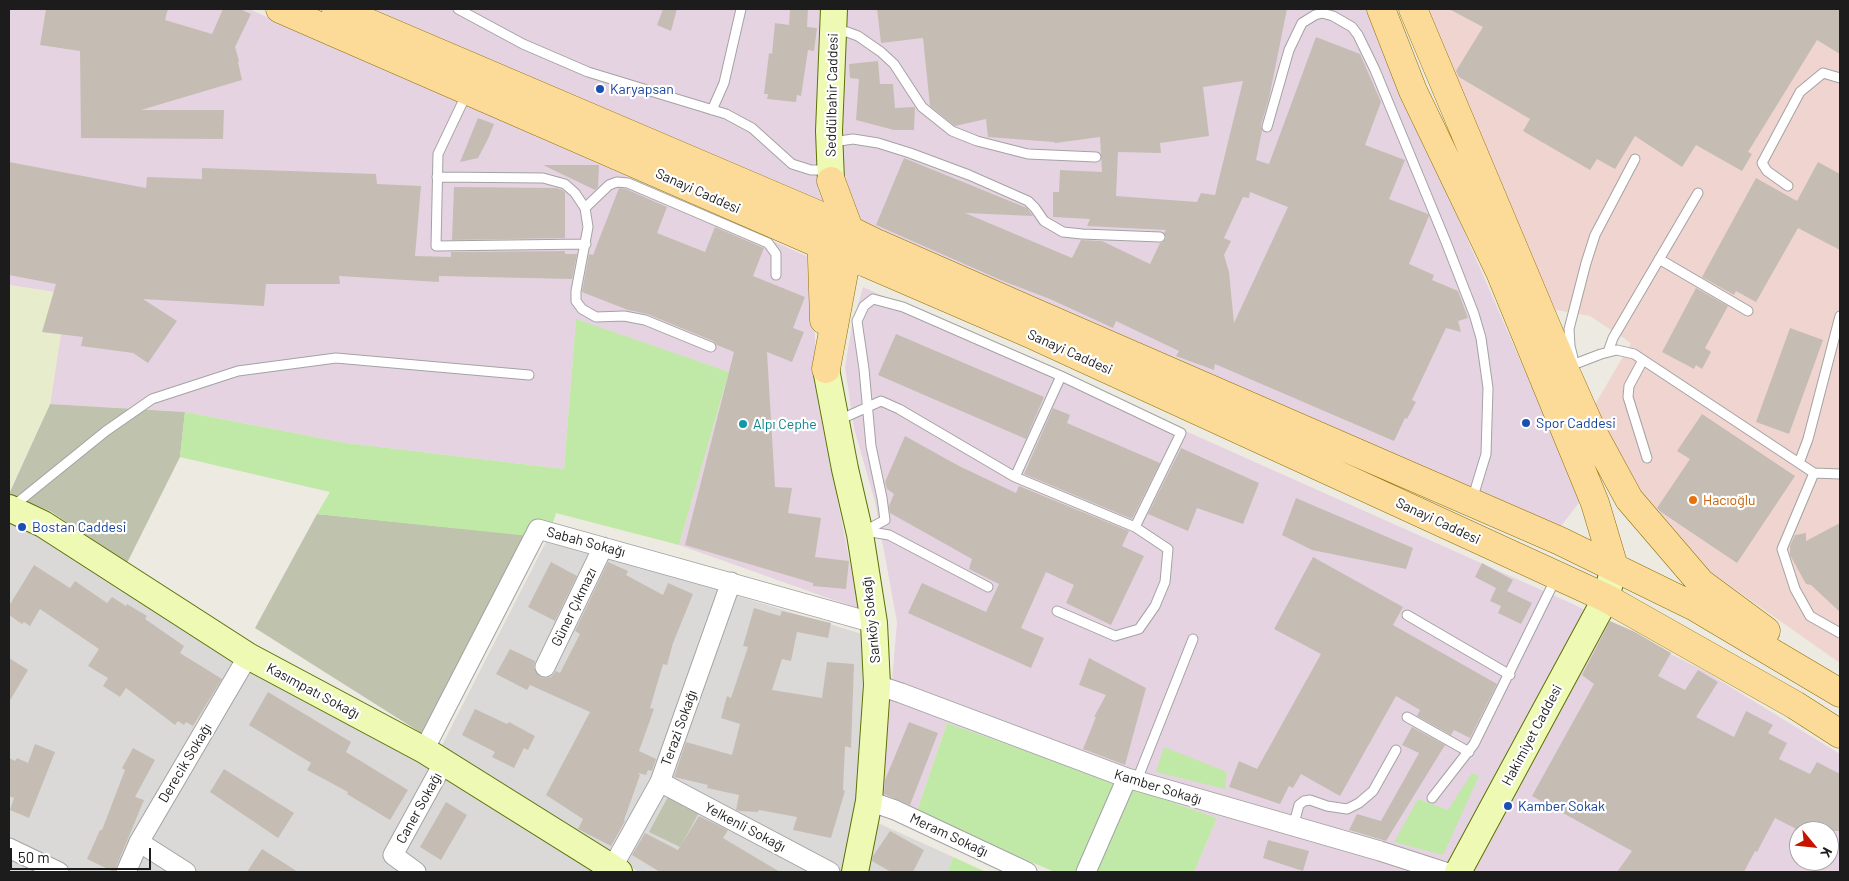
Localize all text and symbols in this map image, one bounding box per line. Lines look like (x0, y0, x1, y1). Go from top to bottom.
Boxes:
street label: Seddülbahir Caddesi (823, 33, 841, 157)
place label: Karyapsan (610, 81, 674, 97)
marker: Karyapsan (594, 83, 606, 95)
street label: Sanayi Caddesi (653, 165, 743, 217)
street label: Sanayi Caddesi (1025, 326, 1115, 378)
place label: Spor Caddesi (1536, 415, 1616, 431)
place label: Alpı Cephe (753, 416, 817, 432)
marker: Spor Caddesi (1520, 417, 1532, 429)
marker: Alpı Cephe (737, 418, 749, 430)
place label: Hacıoğlu (1703, 492, 1755, 508)
street label: Sanayi Caddesi (1393, 494, 1483, 548)
marker: Hacıoğlu (1687, 494, 1699, 506)
place label: Bostan Caddesi (32, 519, 126, 535)
marker: Bostan Caddesi (16, 521, 28, 533)
street label: Sabah Sokağı (545, 523, 627, 561)
street label: Güner Çıkmazı (548, 565, 600, 649)
street label: Sarıköy Sokağı (858, 576, 884, 664)
street label: Kasımpatı Sokağı (264, 659, 362, 723)
street label: Hakimiyet Caddesi (1498, 682, 1566, 788)
street label: Terazi Sokağı (657, 688, 701, 768)
street label: Derecik Sokağı (155, 720, 215, 806)
street label: Kamber Sokağı (1112, 766, 1204, 808)
street label: Caner Sokağı (393, 770, 445, 846)
place label: Kamber Sokak (1518, 798, 1605, 814)
street label: Yelkenli Sokağı (702, 799, 788, 855)
marker: Kamber Sokak (1502, 800, 1514, 812)
street label: Meram Sokağı (907, 810, 991, 860)
north arrow (1789, 821, 1839, 871)
scale bar (12, 838, 154, 870)
text: K (1817, 845, 1836, 861)
text: 50 m (18, 848, 50, 866)

